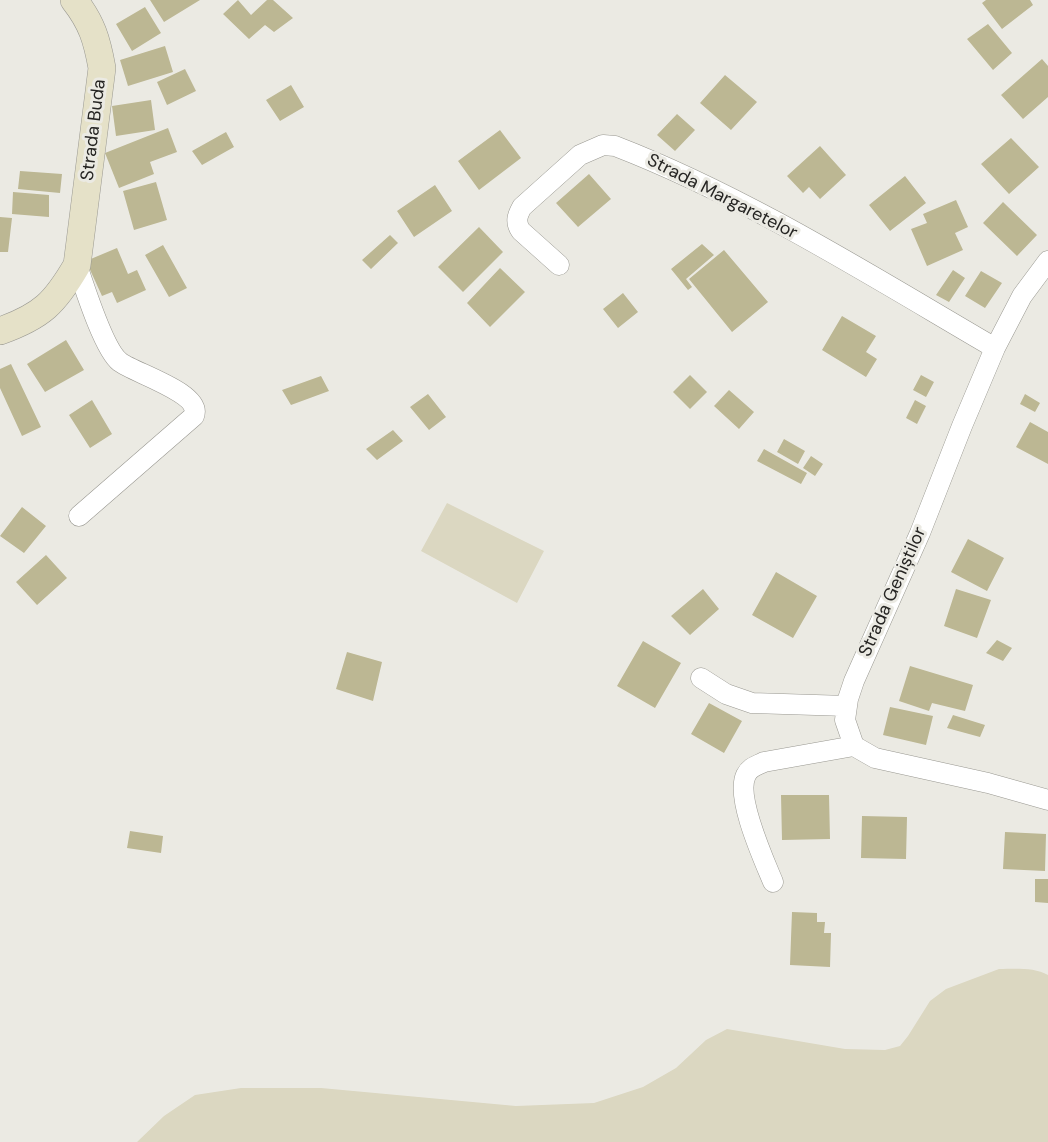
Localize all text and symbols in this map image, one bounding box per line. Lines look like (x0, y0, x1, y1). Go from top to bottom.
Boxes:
street label: Strada Buda (77, 78, 111, 182)
street label: Strada Margaretelor (643, 150, 801, 244)
street label: Strada Geniștilor (855, 524, 931, 660)

